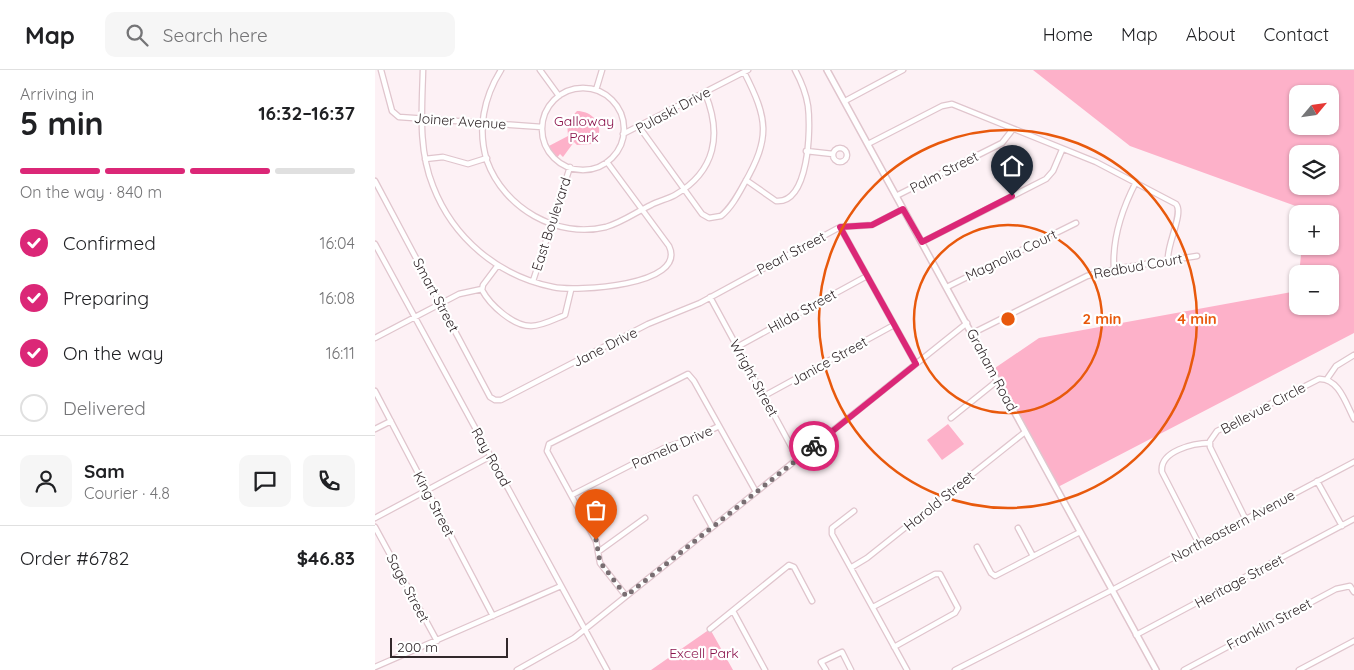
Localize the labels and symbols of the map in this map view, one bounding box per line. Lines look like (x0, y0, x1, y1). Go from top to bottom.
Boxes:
street label: Pulaski Drive (632, 83, 714, 137)
north arrow (1289, 85, 1339, 135)
street label: Joiner Avenue (413, 109, 507, 133)
park label: Galloway Park (554, 112, 614, 146)
pin (991, 145, 1033, 196)
street label: Palm Street (907, 147, 982, 197)
street label: East Boulevard (527, 175, 575, 273)
street label: Magnolia Court (962, 225, 1060, 285)
street label: Pearl Street (754, 227, 829, 279)
street label: Redbud Court (1092, 249, 1184, 283)
street label: Smart Street (409, 255, 463, 335)
street label: Hilda Street (765, 285, 839, 337)
text: 2 min (1082, 309, 1122, 328)
text: 4 min (1177, 309, 1217, 328)
centre of rings (999, 310, 1017, 328)
street label: Jane Drive (570, 323, 640, 371)
street label: Graham Road (963, 326, 1021, 414)
street label: Janice Street (788, 332, 871, 389)
street label: Wright Street (725, 336, 783, 420)
street label: Bellevue Circle (1217, 378, 1309, 438)
street label: Pamela Drive (629, 421, 715, 473)
courier (789, 421, 839, 471)
street label: Ray Road (468, 424, 514, 490)
street label: Harold Street (900, 467, 978, 535)
street label: King Street (409, 468, 459, 540)
street label: Northeastern Avenue (1168, 486, 1298, 566)
pin (575, 489, 617, 540)
street label: Heritage Street (1191, 550, 1287, 612)
street label: Sage Street (382, 551, 434, 625)
street label: Franklin Street (1224, 594, 1315, 654)
scale bar (390, 635, 507, 658)
park label: Excell Park (669, 644, 739, 662)

